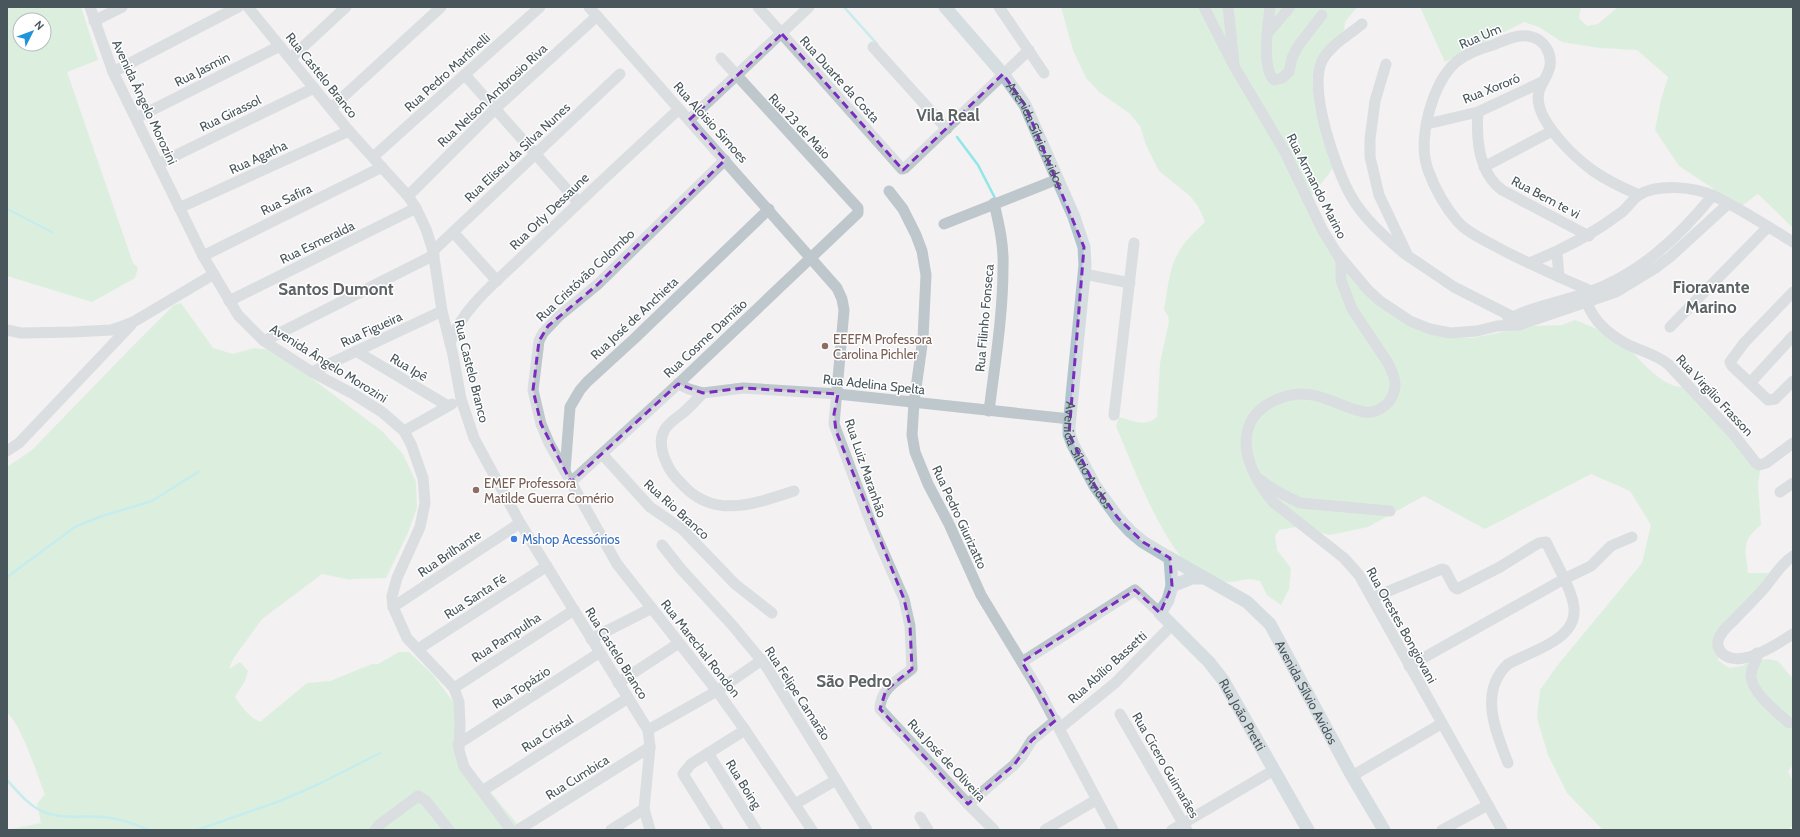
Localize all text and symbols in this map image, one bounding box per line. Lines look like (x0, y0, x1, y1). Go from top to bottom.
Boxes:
north arrow (12, 12, 52, 52)
text: N (32, 18, 47, 33)
street label: Rua Um (1457, 20, 1503, 52)
street label: Rua Castelo Branco (283, 29, 361, 121)
street label: Rua Pedro Martinelli (401, 29, 493, 115)
street label: Rua Duarte da Costa (797, 32, 884, 126)
street label: Avenida Ângelo Morozini (109, 37, 181, 167)
street label: Rua Nelson Ambrosio Riva (434, 40, 551, 150)
street label: Rua Jasmin (172, 48, 232, 90)
street label: Rua Xororó (1460, 69, 1522, 107)
street label: Rua Aloisio Simoes (670, 78, 752, 166)
street label: Avenida Sílvio Avidos (1003, 79, 1068, 191)
street label: Rua 23 de Maio (766, 90, 834, 162)
street label: Rua Girassol (197, 91, 263, 135)
street label: Rua Eliseu da Silva Nunes (461, 98, 574, 205)
district label: Vila Real (916, 105, 980, 125)
street label: Rua Armando Marino (1284, 131, 1350, 241)
street label: Rua Agatha (227, 136, 290, 177)
street label: Rua Orly Dessaune (506, 169, 592, 253)
street label: Rua Bem te vi (1509, 172, 1583, 222)
street label: Rua Safira (258, 179, 315, 218)
street label: Rua Esmeralda (277, 217, 358, 267)
street label: Rua Cristóvão Colombo (532, 225, 638, 325)
street label: Rua Filinho Fonseca (971, 263, 997, 373)
street label: Rua José de Anchieta (587, 273, 682, 363)
district label: Fioravante Marino (1673, 277, 1750, 317)
district label: Santos Dumont (278, 279, 394, 299)
street label: Rua Cosme Damião (660, 295, 750, 381)
street label: Rua Figueira (338, 307, 405, 350)
street label: Rua Castelo Branco (451, 318, 493, 424)
street label: Avenida Ângelo Morozini (267, 320, 391, 406)
place label: EEEFM Professora Carolina Pichler (833, 331, 933, 362)
marker: EEEFM Professora Carolina Pichler (820, 341, 830, 351)
street label: Rua Ipê (387, 350, 431, 385)
street label: Rua Virgílio Frasson (1673, 351, 1757, 439)
street label: Rua Adelina Spelta (822, 371, 927, 397)
street label: Avenida Sílvio Avidos (1061, 401, 1117, 512)
street label: Rua Luiz Maranhão (842, 417, 890, 519)
street label: Rua Pedro Giurizatto (929, 463, 991, 571)
place label: EMEF Professora Matilde Guerra Comério (484, 475, 614, 506)
street label: Rua Rio Branco (641, 475, 713, 543)
marker: EMEF Professora Matilde Guerra Comério (471, 485, 481, 495)
street label: Rua Brilhante (414, 526, 484, 580)
place label: Mshop Acessórios (522, 531, 620, 547)
marker: Mshop Acessórios (509, 534, 519, 544)
street label: Rua Orestes Bongiovani (1363, 564, 1441, 686)
street label: Rua Santa Fé (441, 570, 509, 622)
street label: Rua Marechal Rondon (658, 596, 744, 700)
street label: Rua Castelo Branco (582, 604, 652, 702)
street label: Rua Pampulha (469, 608, 544, 665)
street label: Rua Abílio Bassetti (1064, 627, 1150, 707)
street label: Avenida Sílvio Avidos (1272, 637, 1342, 748)
street label: Rua Felipe Camarão (762, 643, 834, 743)
street label: Rua Topázio (489, 662, 553, 712)
district label: São Pedro (816, 671, 892, 691)
street label: Rua João Pretti (1216, 676, 1269, 753)
street label: Rua Cícero Guimarães (1129, 709, 1203, 821)
street label: Rua Cristal (518, 711, 576, 755)
street label: Rua José de Oliveira (905, 715, 990, 805)
street label: Rua Cumbica (542, 751, 612, 803)
street label: Rua Boing (723, 756, 766, 812)

